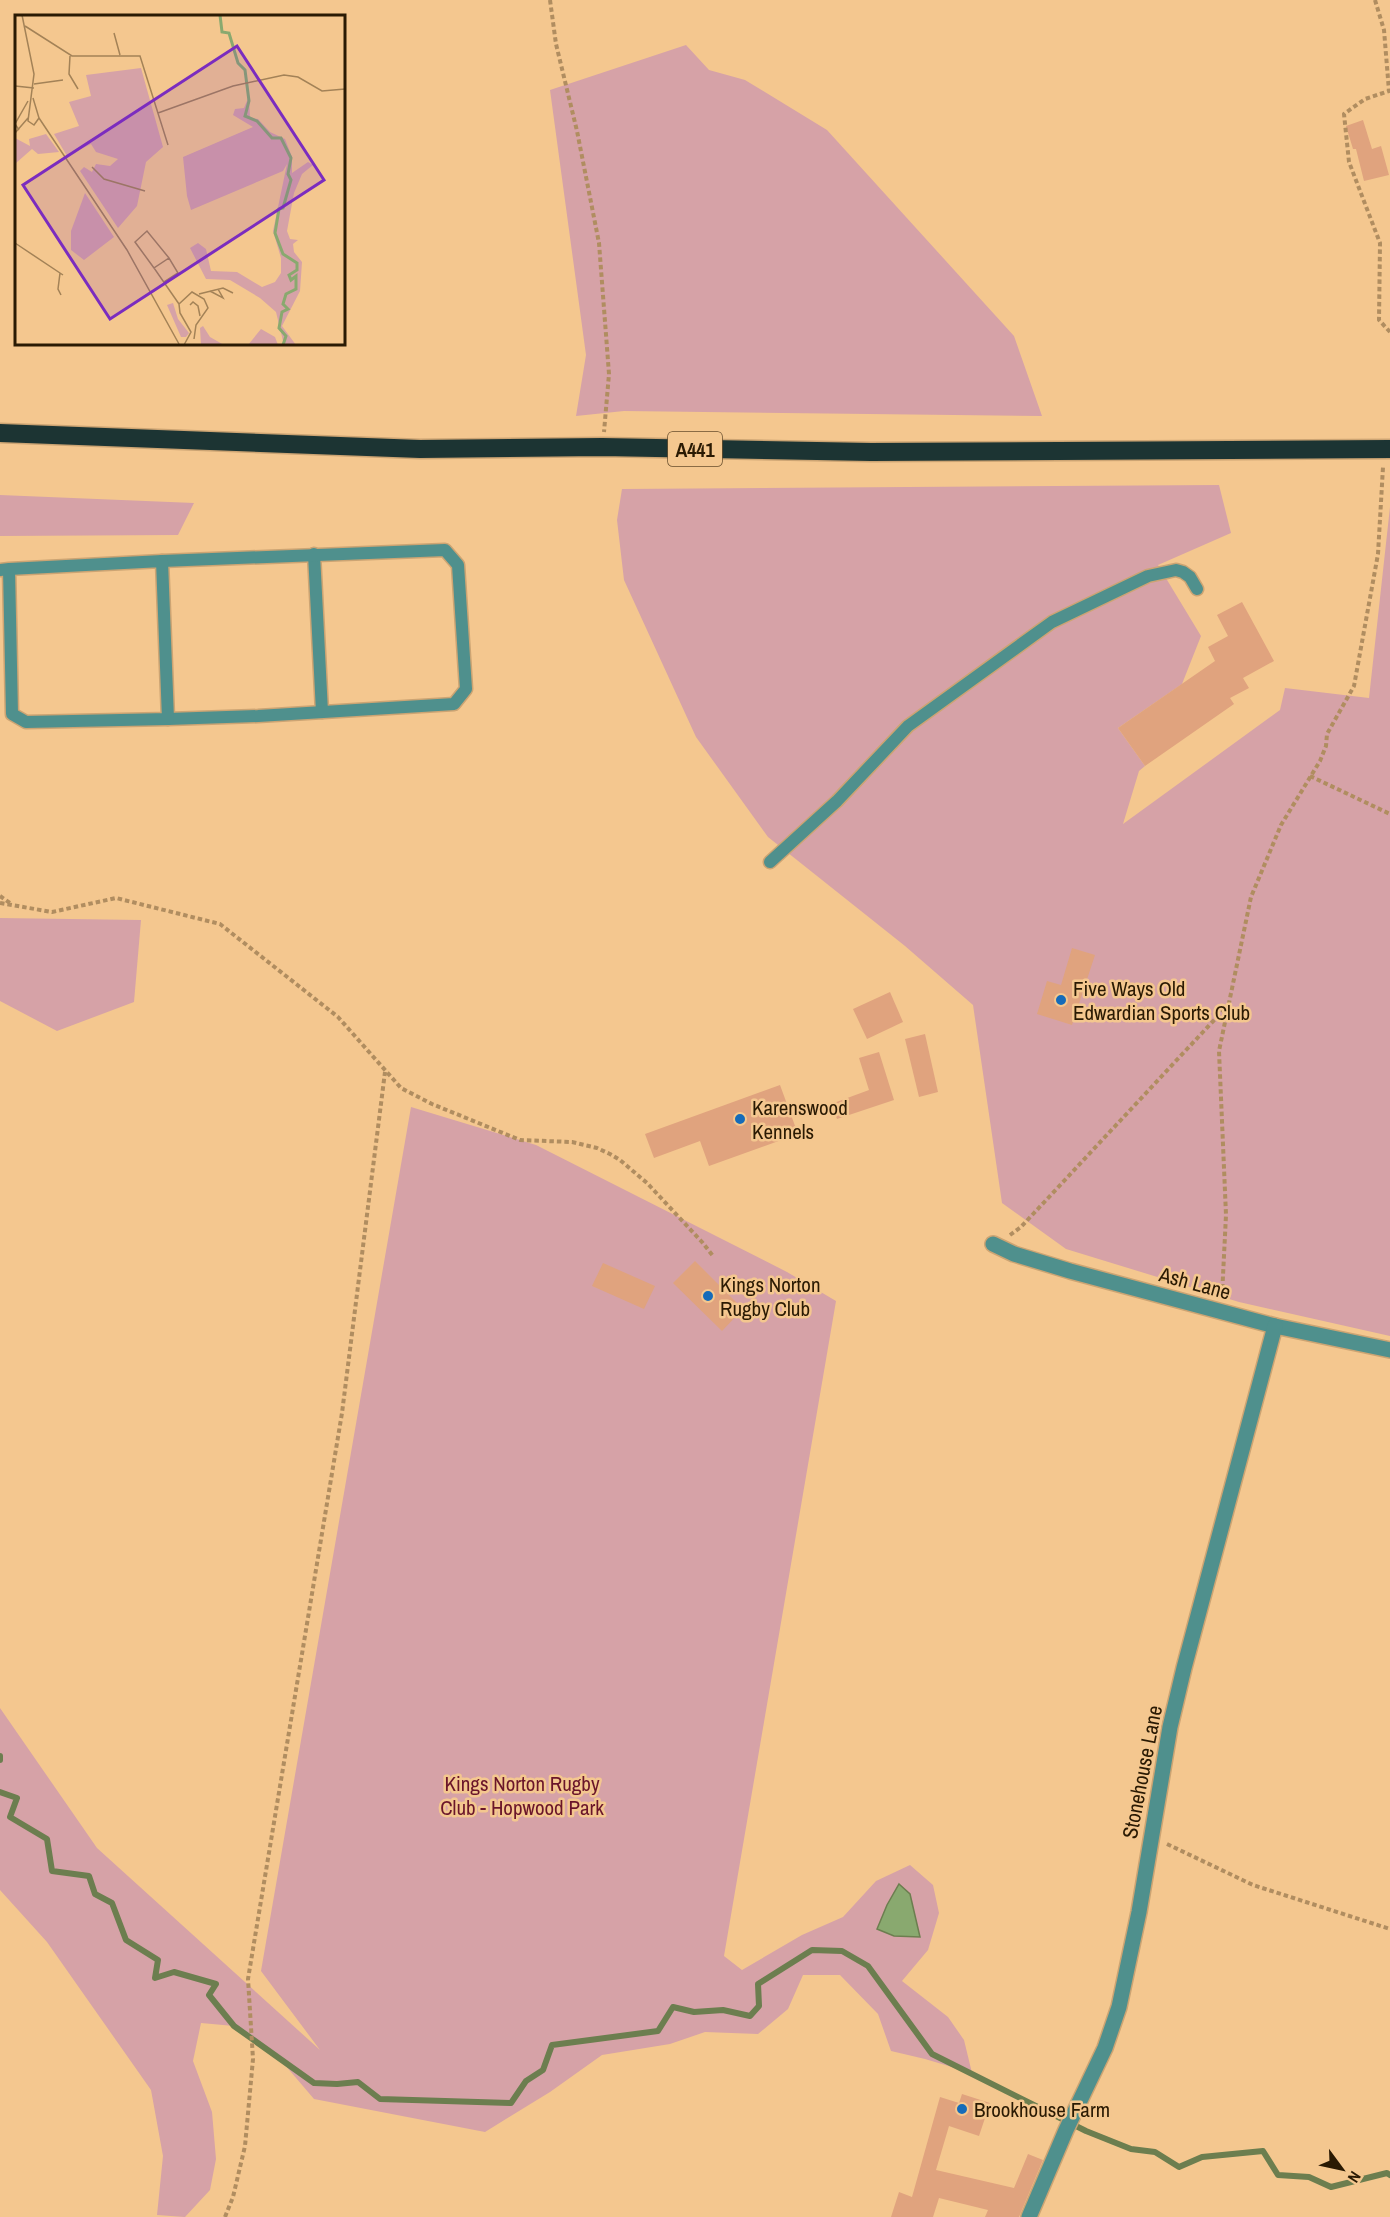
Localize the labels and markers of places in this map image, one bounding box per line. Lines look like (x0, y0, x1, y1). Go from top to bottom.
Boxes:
place label: Five Ways Old Edwardian Sports Club (1073, 974, 1250, 1027)
marker: Five Ways Old Edwardian Sports Club (1054, 993, 1068, 1007)
place label: Karenswood Kennels (752, 1093, 848, 1146)
marker: Karenswood Kennels (733, 1112, 747, 1126)
place label: Kings Norton Rugby Club (720, 1270, 821, 1323)
marker: Kings Norton Rugby Club (701, 1289, 715, 1303)
place label: Brookhouse Farm (974, 2095, 1110, 2124)
marker: Brookhouse Farm (955, 2102, 969, 2116)

